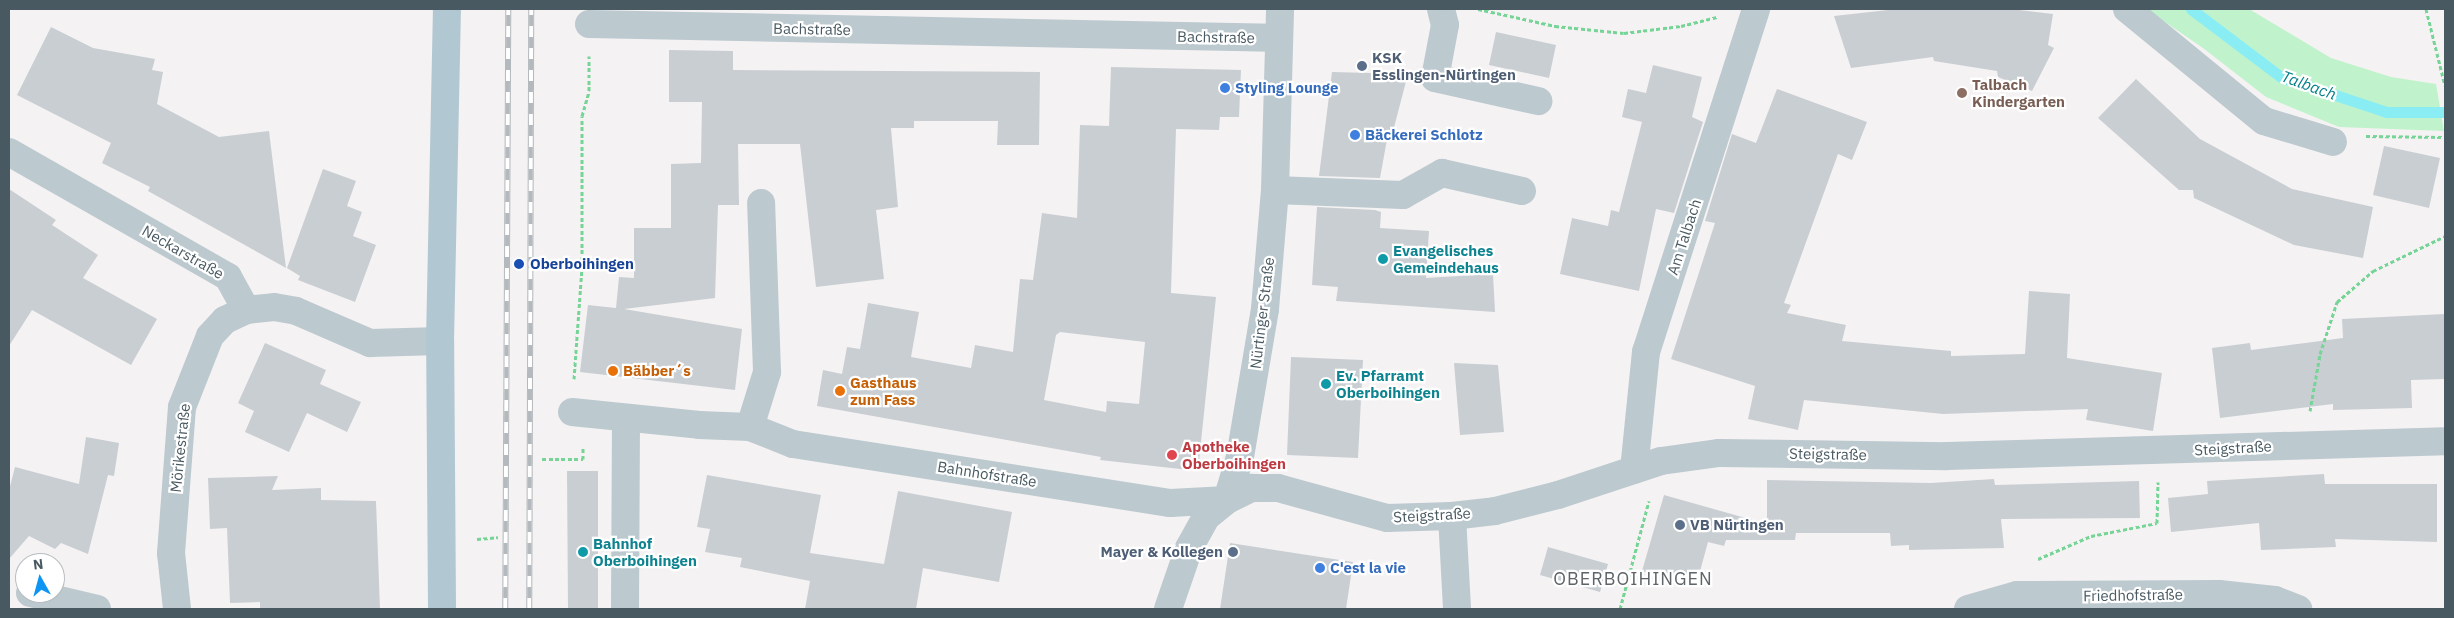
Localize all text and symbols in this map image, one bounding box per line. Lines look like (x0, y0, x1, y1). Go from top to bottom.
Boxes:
street label: Bachstraße (773, 19, 851, 39)
street label: Bachstraße (1177, 27, 1255, 47)
place label: KSK Esslingen-Nürtingen (1372, 48, 1516, 83)
marker: KSK Esslingen-Nürtingen (1356, 60, 1368, 72)
water label: Talbach (2279, 66, 2339, 104)
place label: Talbach Kindergarten (1972, 75, 2065, 110)
place label: Styling Lounge (1235, 79, 1338, 97)
marker: Styling Lounge (1219, 82, 1231, 94)
marker: Talbach Kindergarten (1956, 87, 1968, 99)
place label: Bäckerei Schlotz (1365, 126, 1483, 144)
marker: Bäckerei Schlotz (1349, 129, 1361, 141)
street label: Am Talbach (1663, 197, 1705, 277)
street label: Neckarstraße (139, 221, 227, 283)
place label: Evangelisches Gemeindehaus (1393, 241, 1499, 276)
marker: Evangelisches Gemeindehaus (1377, 253, 1389, 265)
place label: Oberboihingen (530, 255, 634, 273)
street label: Nürtinger Straße (1246, 256, 1278, 370)
marker: Oberboihingen (512, 257, 526, 271)
place label: Bäbber´s (623, 362, 691, 380)
marker: Bäbber´s (607, 365, 619, 377)
place label: Ev. Pfarramt Oberboihingen (1336, 366, 1440, 401)
place label: Gasthaus zum Fass (850, 373, 916, 408)
marker: Ev. Pfarramt Oberboihingen (1320, 378, 1332, 390)
marker: Gasthaus zum Fass (834, 385, 846, 397)
street label: Mörikestraße (166, 403, 194, 493)
place label: Apotheke Oberboihingen (1182, 437, 1286, 472)
street label: Steigstraße (2194, 437, 2272, 459)
street label: Steigstraße (1789, 444, 1867, 464)
marker: Apotheke Oberboihingen (1166, 449, 1178, 461)
street label: Bahnhofstraße (936, 457, 1038, 491)
street label: Steigstraße (1393, 504, 1471, 526)
place label: VB Nürtingen (1690, 516, 1784, 534)
marker: VB Nürtingen (1674, 519, 1686, 531)
place label: Bahnhof Oberboihingen (593, 534, 697, 569)
place label: Mayer & Kollegen (1101, 543, 1223, 561)
marker: Bahnhof Oberboihingen (577, 546, 589, 558)
marker: Mayer & Kollegen (1227, 546, 1239, 558)
north arrow (15, 553, 65, 603)
text: N (32, 555, 44, 574)
place label: C'est la vie (1330, 559, 1406, 577)
marker: C'est la vie (1314, 562, 1326, 574)
district label: OBERBOIHINGEN (1552, 568, 1714, 590)
street label: Friedhofstraße (2083, 585, 2183, 605)

